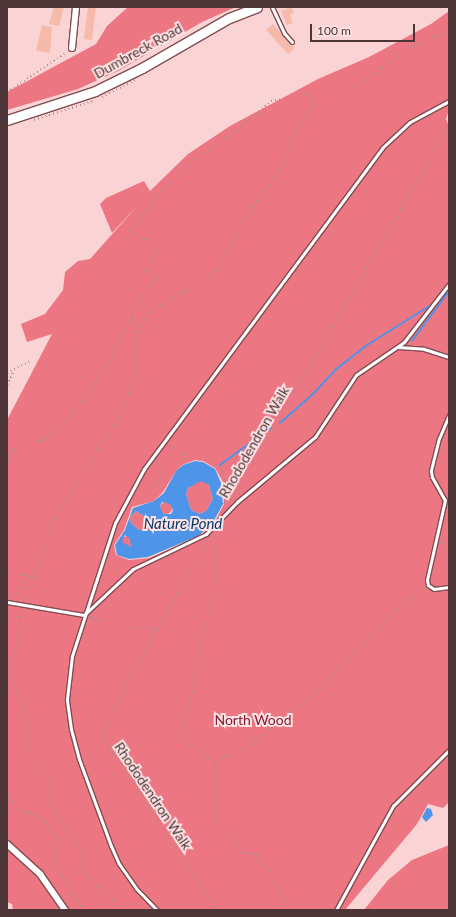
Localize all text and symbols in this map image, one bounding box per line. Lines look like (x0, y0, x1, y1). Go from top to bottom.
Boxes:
scale bar (312, 16, 417, 42)
street label: Dumbreck Road (91, 20, 185, 82)
text: 100 m (317, 23, 351, 38)
street label: Rhododendron Walk (215, 383, 293, 501)
water label: Nature Pond (144, 515, 222, 533)
park label: North Wood (214, 712, 292, 728)
street label: Rhododendron Walk (111, 739, 195, 853)

